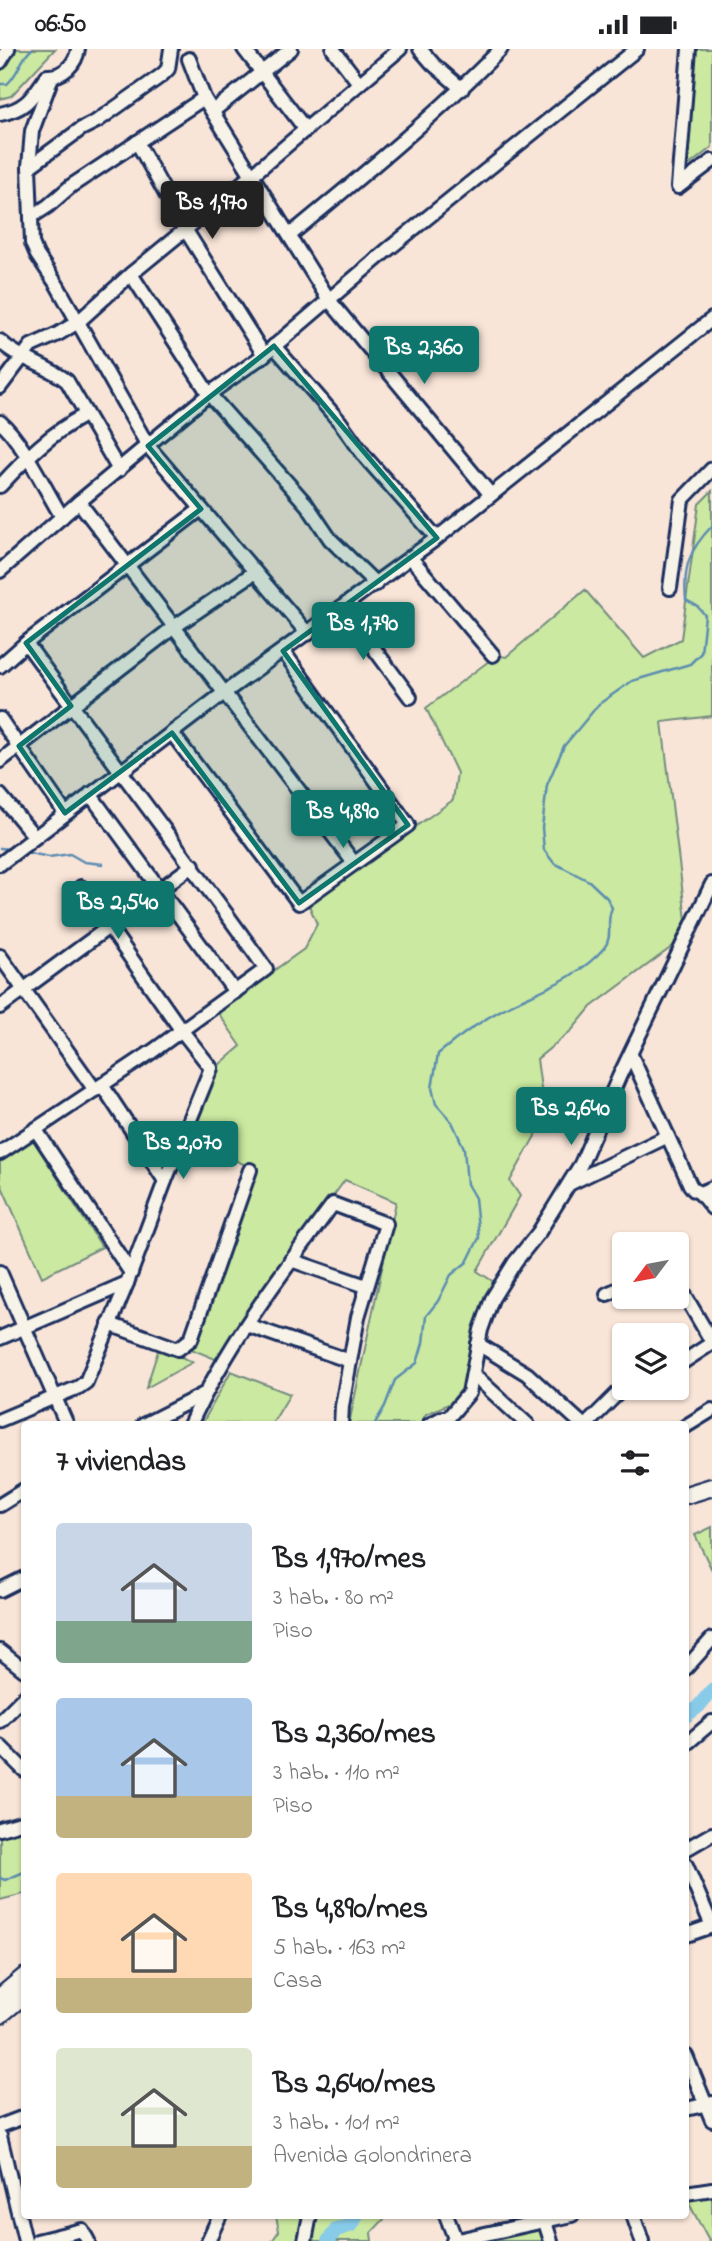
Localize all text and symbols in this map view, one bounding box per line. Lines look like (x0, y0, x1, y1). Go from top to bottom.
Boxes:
text: 06:50 (35, 6, 86, 44)
pin: Bs 1,970 (140, 181, 284, 241)
text: Bs 1,970 (177, 187, 247, 220)
pin: Bs 2,360 (352, 327, 496, 386)
text: Bs 2,360 (385, 332, 463, 365)
pin: Bs 1,790 (291, 603, 435, 662)
text: Bs 1,790 (328, 608, 398, 641)
pin: Bs 4,890 (271, 791, 415, 850)
text: Bs 4,890 (307, 796, 379, 829)
pin: Bs 2,540 (46, 881, 190, 941)
text: Bs 2,540 (78, 887, 158, 920)
pin: Bs 2,640 (499, 1087, 643, 1147)
text: Bs 2,640 (532, 1093, 610, 1126)
pin: Bs 2,070 (111, 1121, 255, 1181)
text: Bs 2,070 (144, 1127, 222, 1160)
north arrow (612, 1232, 690, 1309)
map controls (612, 1232, 689, 1400)
button: layers (612, 1323, 689, 1400)
text: 7 viviendas (56, 1441, 186, 1485)
icon: filters (616, 1444, 654, 1482)
text: Bs 1,970/mes (273, 1538, 426, 1582)
icon: home (112, 1551, 196, 1635)
text: 3 hab. · 80 m² (273, 1582, 394, 1615)
text: Piso (273, 1615, 313, 1648)
text: Bs 2,360/mes (273, 1713, 436, 1757)
icon: home (112, 1726, 196, 1810)
text: 3 hab. · 110 m² (273, 1757, 400, 1790)
text: Piso (273, 1790, 313, 1823)
text: Bs 4,890/mes (273, 1888, 428, 1932)
icon: home (112, 1901, 196, 1985)
text: 5 hab. · 163 m² (273, 1932, 406, 1965)
text: Casa (273, 1965, 322, 1998)
text: Bs 2,640/mes (273, 2063, 436, 2107)
icon: home (112, 2076, 196, 2160)
text: 3 hab. · 101 m² (273, 2107, 400, 2140)
text: Avenida Golondrinera (273, 2140, 472, 2173)

